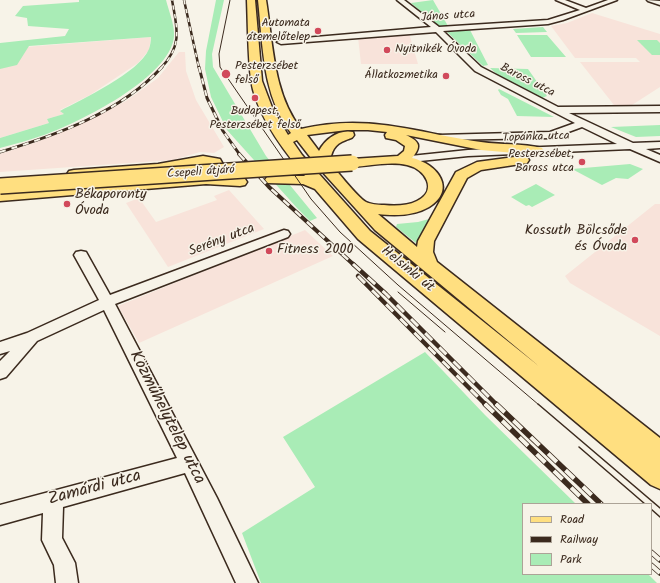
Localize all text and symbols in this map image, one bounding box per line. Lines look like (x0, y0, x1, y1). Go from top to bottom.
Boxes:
street label: János utca (420, 8, 476, 26)
place label: Automata átemelőtelep (247, 17, 310, 45)
marker: Automata átemelőtelep (313, 26, 323, 36)
place label: Nyitnikék Óvoda (395, 43, 476, 57)
marker: Nyitnikék Óvoda (382, 45, 392, 55)
place label: Pesterzsébet felső (235, 60, 298, 88)
street label: Baross utca (497, 61, 557, 101)
marker: Pesterzsébet felső (220, 68, 232, 80)
place label: Állatkozmetika (365, 69, 438, 83)
marker: Állatkozmetika (441, 71, 451, 81)
marker: Budapest, Pesterzsébet felső (250, 93, 260, 103)
place label: Budapest, Pesterzsébet felső (209, 105, 301, 133)
street label: Topánka utca (502, 130, 570, 146)
place label: Pesterzsébet, Baross utca (508, 148, 574, 176)
marker: Pesterzsébet, Baross utca (577, 157, 587, 167)
street label: Csepeli átjáró (167, 163, 235, 183)
place label: Békaporonty Óvoda (75, 188, 147, 220)
marker: Békaporonty Óvoda (62, 199, 72, 209)
street label: Serény utca (187, 221, 257, 261)
place label: Kossuth Bölcsőde és Óvoda (525, 224, 627, 256)
marker: Kossuth Bölcsőde és Óvoda (630, 235, 640, 245)
place label: Fitness 2000 (277, 243, 354, 259)
street label: Helsinki út (377, 243, 437, 297)
marker: Fitness 2000 (264, 246, 274, 256)
street label: Közműhelytelep utca (124, 348, 208, 488)
street label: Zamárdi utca (46, 467, 144, 511)
legend (522, 503, 652, 575)
text: Road (560, 510, 584, 529)
text: Railway (560, 530, 598, 549)
text: Park (560, 550, 582, 569)

